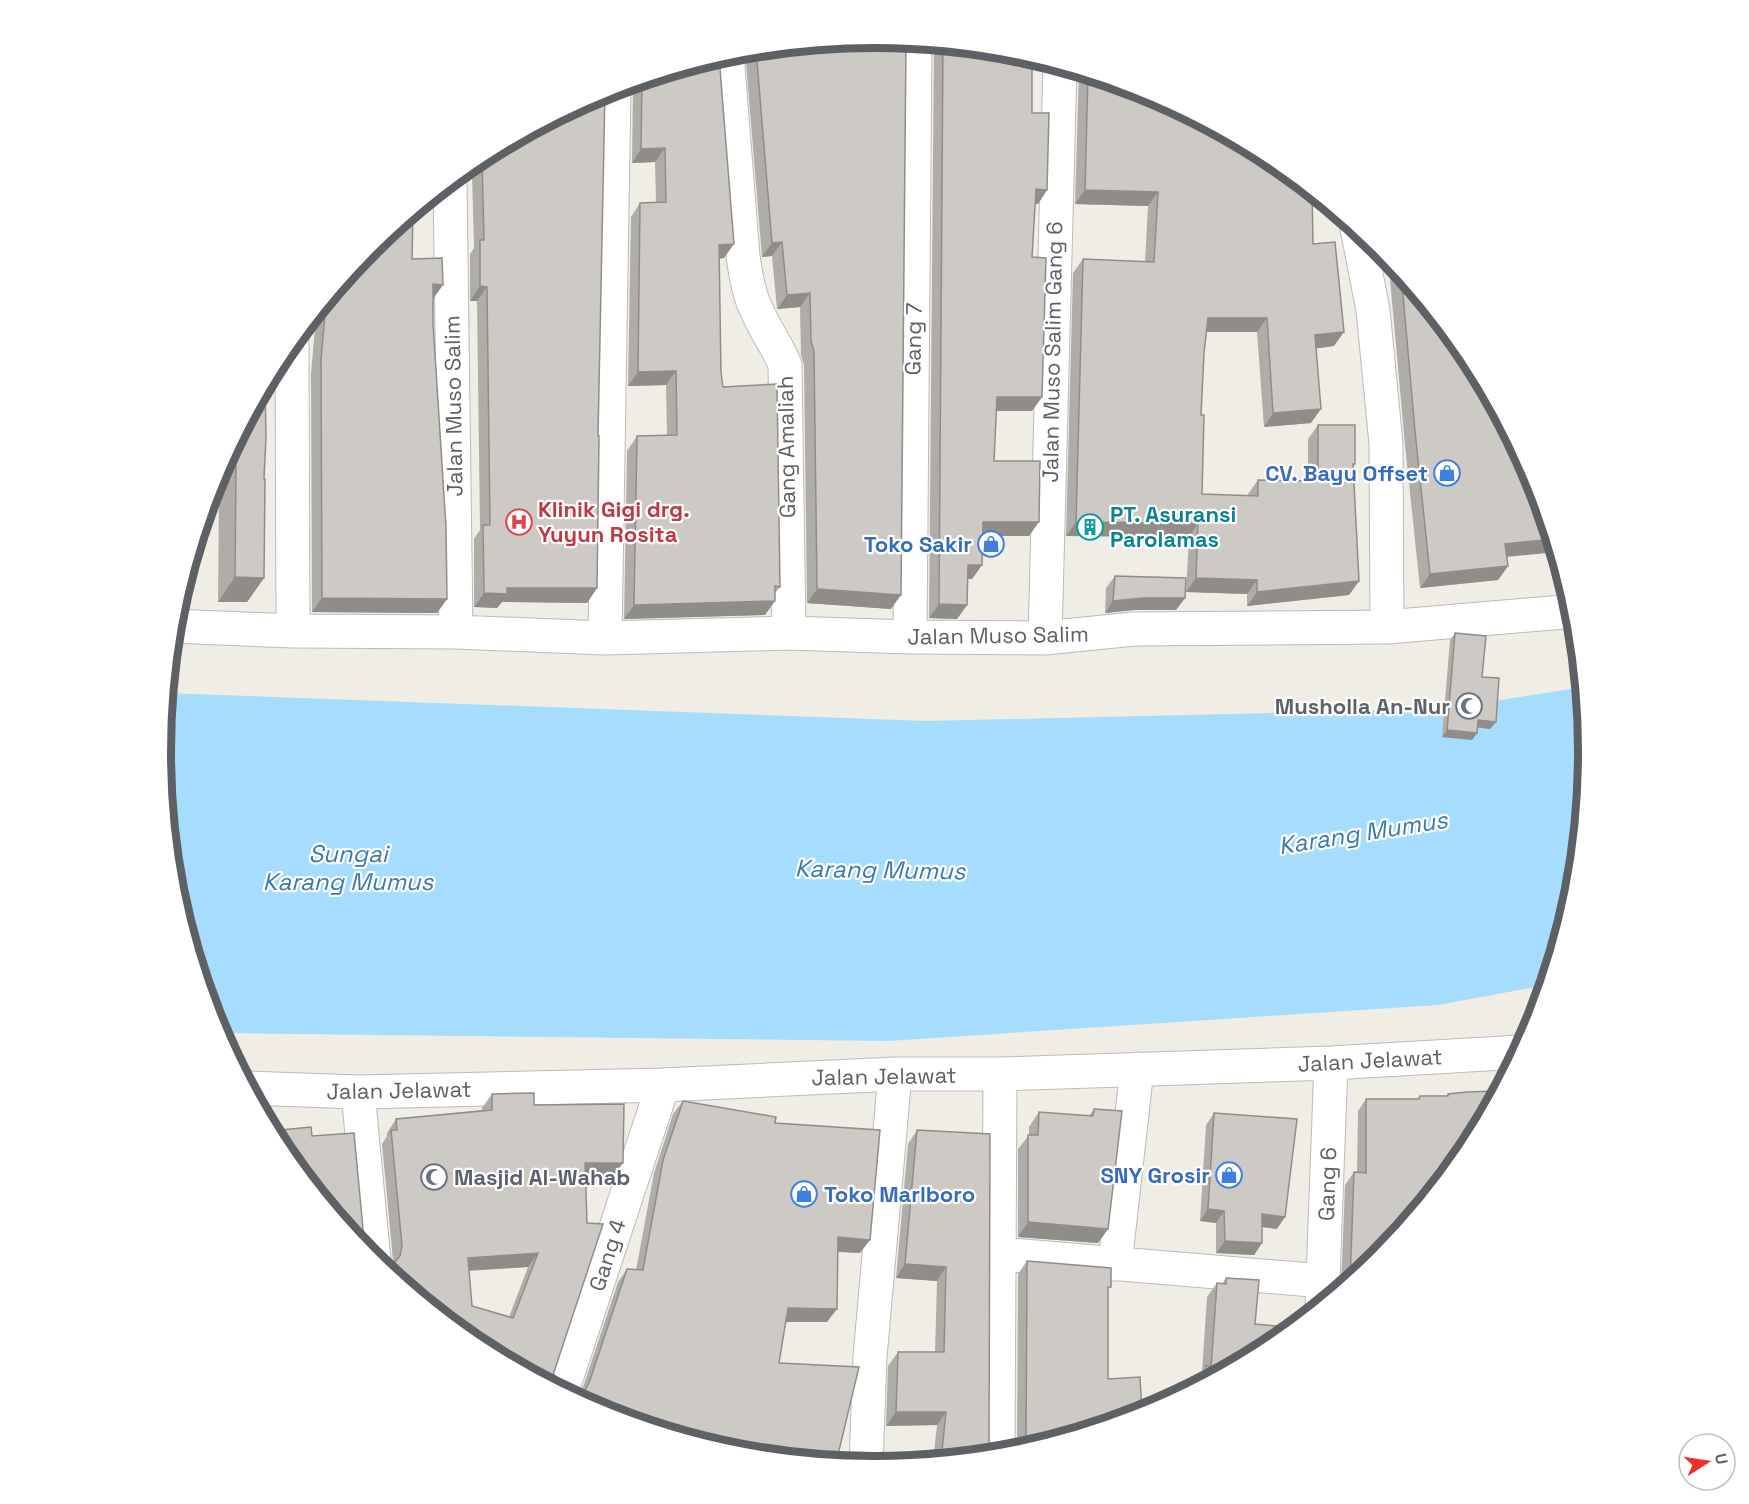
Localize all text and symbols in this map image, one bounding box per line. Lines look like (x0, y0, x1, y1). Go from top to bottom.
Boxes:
street label: Jalan Muso Salim Gang 6 (1036, 221, 1068, 483)
street label: Gang 7 (898, 302, 928, 376)
street label: Jalan Muso Salim (437, 315, 469, 497)
street label: Gang Amaliah (771, 376, 801, 518)
shop icon: CV. Bayu Offset (1432, 458, 1462, 488)
place label: CV. Bayu Offset (1265, 459, 1428, 487)
place label: Klinik Gigi drg. Yuyun Rosita (538, 495, 690, 548)
place label: PT. Asuransi Parolamas (1110, 500, 1236, 553)
hospital icon: Klinik Gigi drg. Yuyun Rosita (504, 507, 534, 537)
building icon: PT. Asuransi Parolamas (1075, 512, 1105, 542)
shop icon: Toko Sakir (976, 529, 1006, 559)
place label: Toko Sakir (864, 530, 972, 558)
street label: Jalan Muso Salim (907, 619, 1089, 651)
mosque icon: Musholla An-Nur (1454, 691, 1484, 721)
place label: Musholla An-Nur (1275, 692, 1450, 720)
water label: Karang Mumus (1276, 804, 1451, 861)
water label: Sungai Karang Mumus (263, 838, 435, 897)
water label: Karang Mumus (795, 853, 967, 887)
street label: Jalan Jelawat (1297, 1042, 1443, 1078)
street label: Jalan Jelawat (811, 1061, 957, 1091)
street label: Jalan Jelawat (326, 1075, 472, 1105)
street label: Gang 6 (1312, 1147, 1342, 1221)
shop icon: SNY Grosir (1214, 1160, 1244, 1190)
place label: SNY Grosir (1100, 1161, 1210, 1189)
mosque icon: Masjid Al-Wahab (419, 1162, 449, 1192)
place label: Masjid Al-Wahab (454, 1163, 630, 1191)
shop icon: Toko Marlboro (789, 1179, 819, 1209)
place label: Toko Marlboro (824, 1180, 975, 1208)
street label: Gang 4 (582, 1215, 632, 1295)
north arrow (1677, 1432, 1737, 1492)
text: U (1710, 1452, 1733, 1466)

